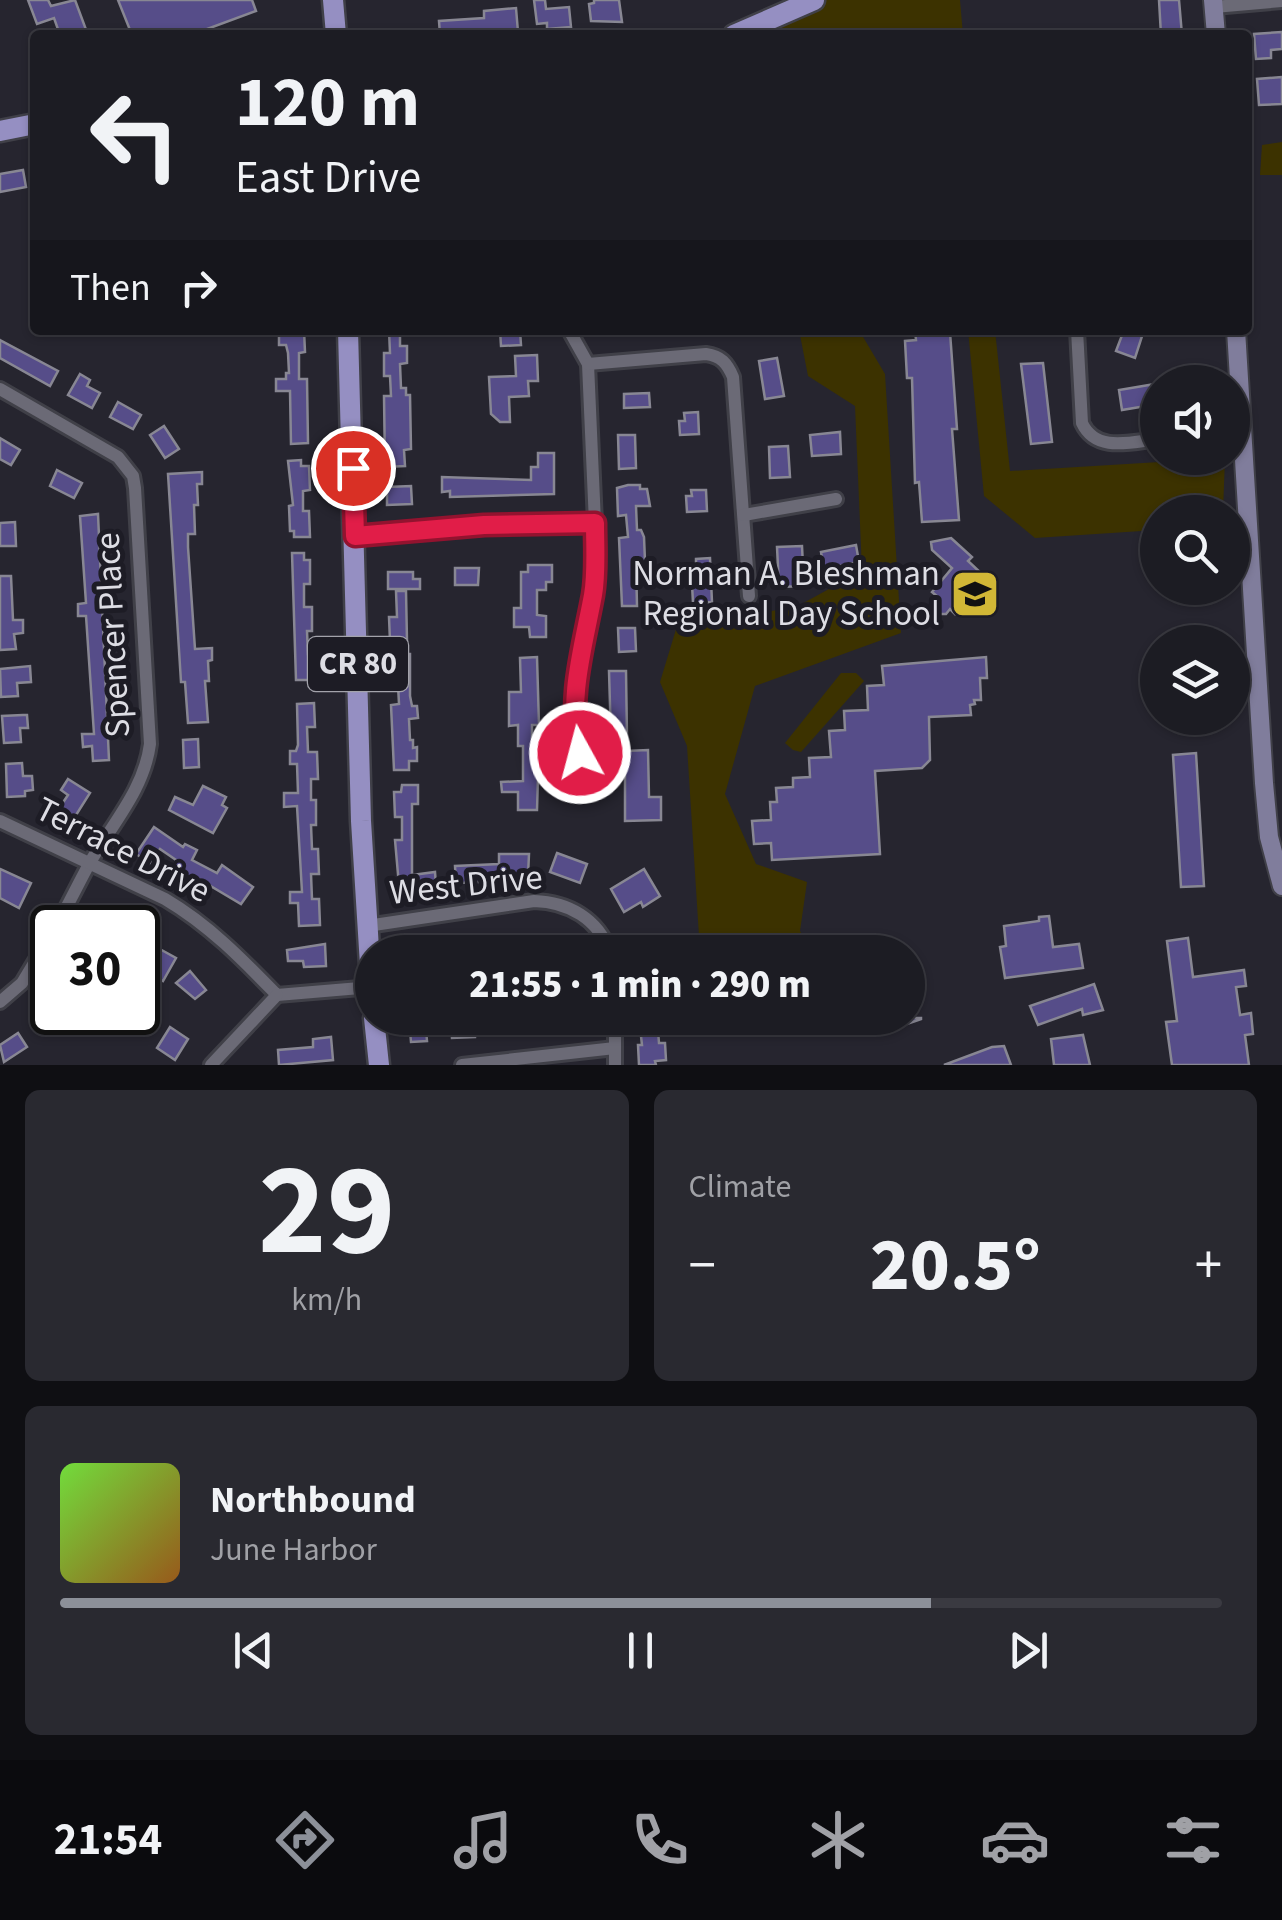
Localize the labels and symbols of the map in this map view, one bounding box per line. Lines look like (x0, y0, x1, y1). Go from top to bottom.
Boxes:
pin (311, 426, 396, 511)
street label: Spencer Place (83, 531, 143, 739)
place label: Norman A. Bleshman Regional Day School (632, 549, 940, 639)
school or university icon: Norman A. Bleshman Regional Day School (949, 568, 1001, 620)
road number: CR 80 (308, 637, 408, 691)
position arrow (528, 701, 632, 805)
street label: Terrace Drive (27, 785, 219, 915)
street label: West Drive (387, 852, 545, 918)
speed limit sign: 30 (30, 905, 160, 1035)

